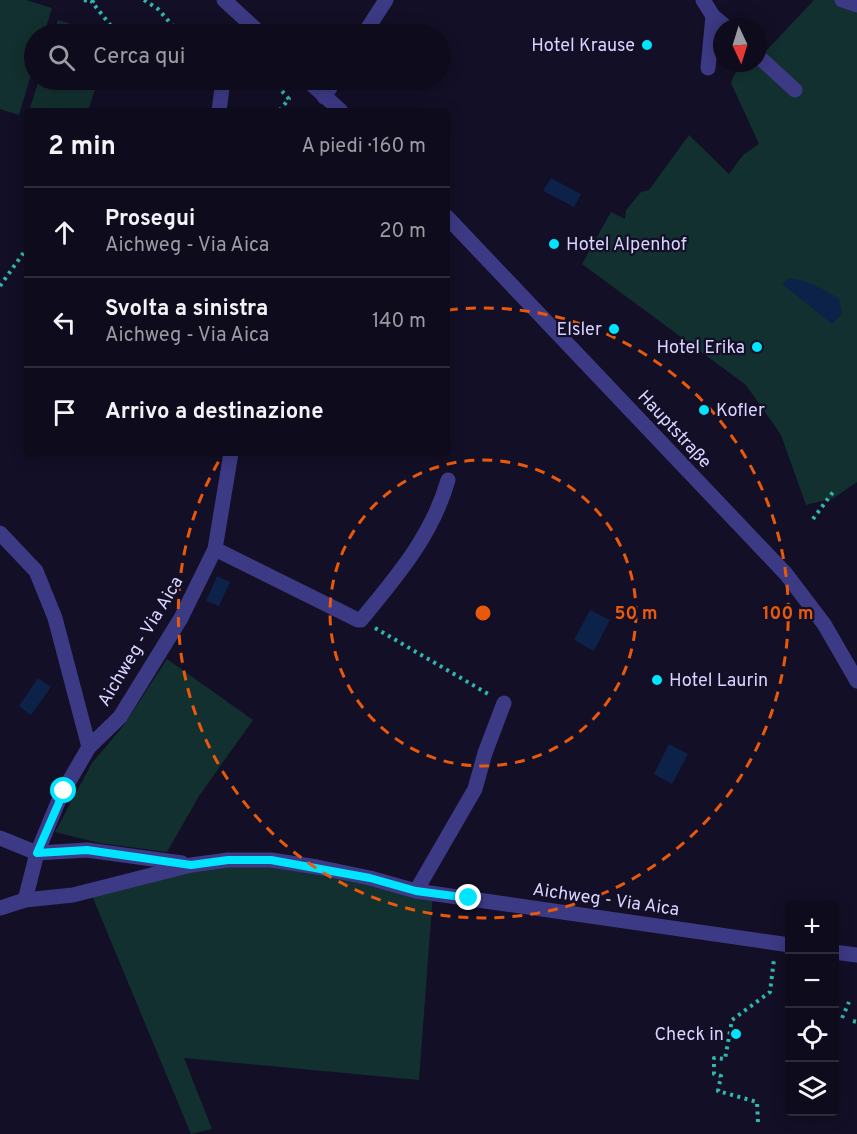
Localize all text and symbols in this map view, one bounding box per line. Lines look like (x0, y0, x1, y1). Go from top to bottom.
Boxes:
north arrow (713, 18, 767, 72)
search box (24, 24, 450, 90)
place label: Hotel Krause (531, 35, 635, 58)
marker: Hotel Krause (640, 38, 654, 52)
icon: search (45, 41, 78, 74)
text: Cerca qui (93, 44, 185, 71)
text: 2 min (48, 131, 116, 164)
text: A piedi · 160 m (301, 134, 426, 160)
text: Prosegui (105, 206, 195, 233)
icon: ahead (48, 216, 81, 249)
text: 20 m (379, 219, 426, 245)
text: Aichweg - Via Aica (105, 233, 269, 259)
place label: Hotel Alpenhof (566, 234, 687, 257)
marker: Hotel Alpenhof (547, 237, 561, 251)
text: Svolta a sinistra (105, 296, 268, 323)
icon: left (48, 306, 81, 339)
text: 140 m (372, 309, 426, 335)
place label: Elsler (556, 319, 602, 342)
marker: Elsler (607, 322, 621, 336)
text: Aichweg - Via Aica (105, 323, 269, 349)
place label: Hotel Erika (656, 337, 745, 360)
marker: Hotel Erika (750, 340, 764, 354)
street label: Hauptstraße (632, 386, 716, 474)
icon: arrive (48, 396, 81, 429)
text: Arrivo a destinazione (105, 399, 323, 426)
place label: Kofler (716, 400, 765, 423)
marker: Kofler (697, 403, 711, 417)
street label: Aichweg - Via Aica (93, 572, 189, 711)
centre of rings (473, 603, 493, 623)
text: 50 m (614, 603, 658, 626)
text: 100 m (762, 603, 814, 626)
place label: Hotel Laurin (669, 670, 768, 693)
marker: Hotel Laurin (650, 673, 664, 687)
route start (50, 777, 76, 803)
street label: Aichweg - Via Aica (531, 879, 681, 922)
route end (455, 884, 481, 910)
map controls (785, 900, 839, 1116)
button: + (785, 900, 839, 954)
button: − (785, 954, 839, 1008)
button: locate (785, 1008, 839, 1062)
place label: Check in (654, 1024, 724, 1047)
marker: Check in (729, 1027, 743, 1041)
button: layers (785, 1062, 839, 1116)

